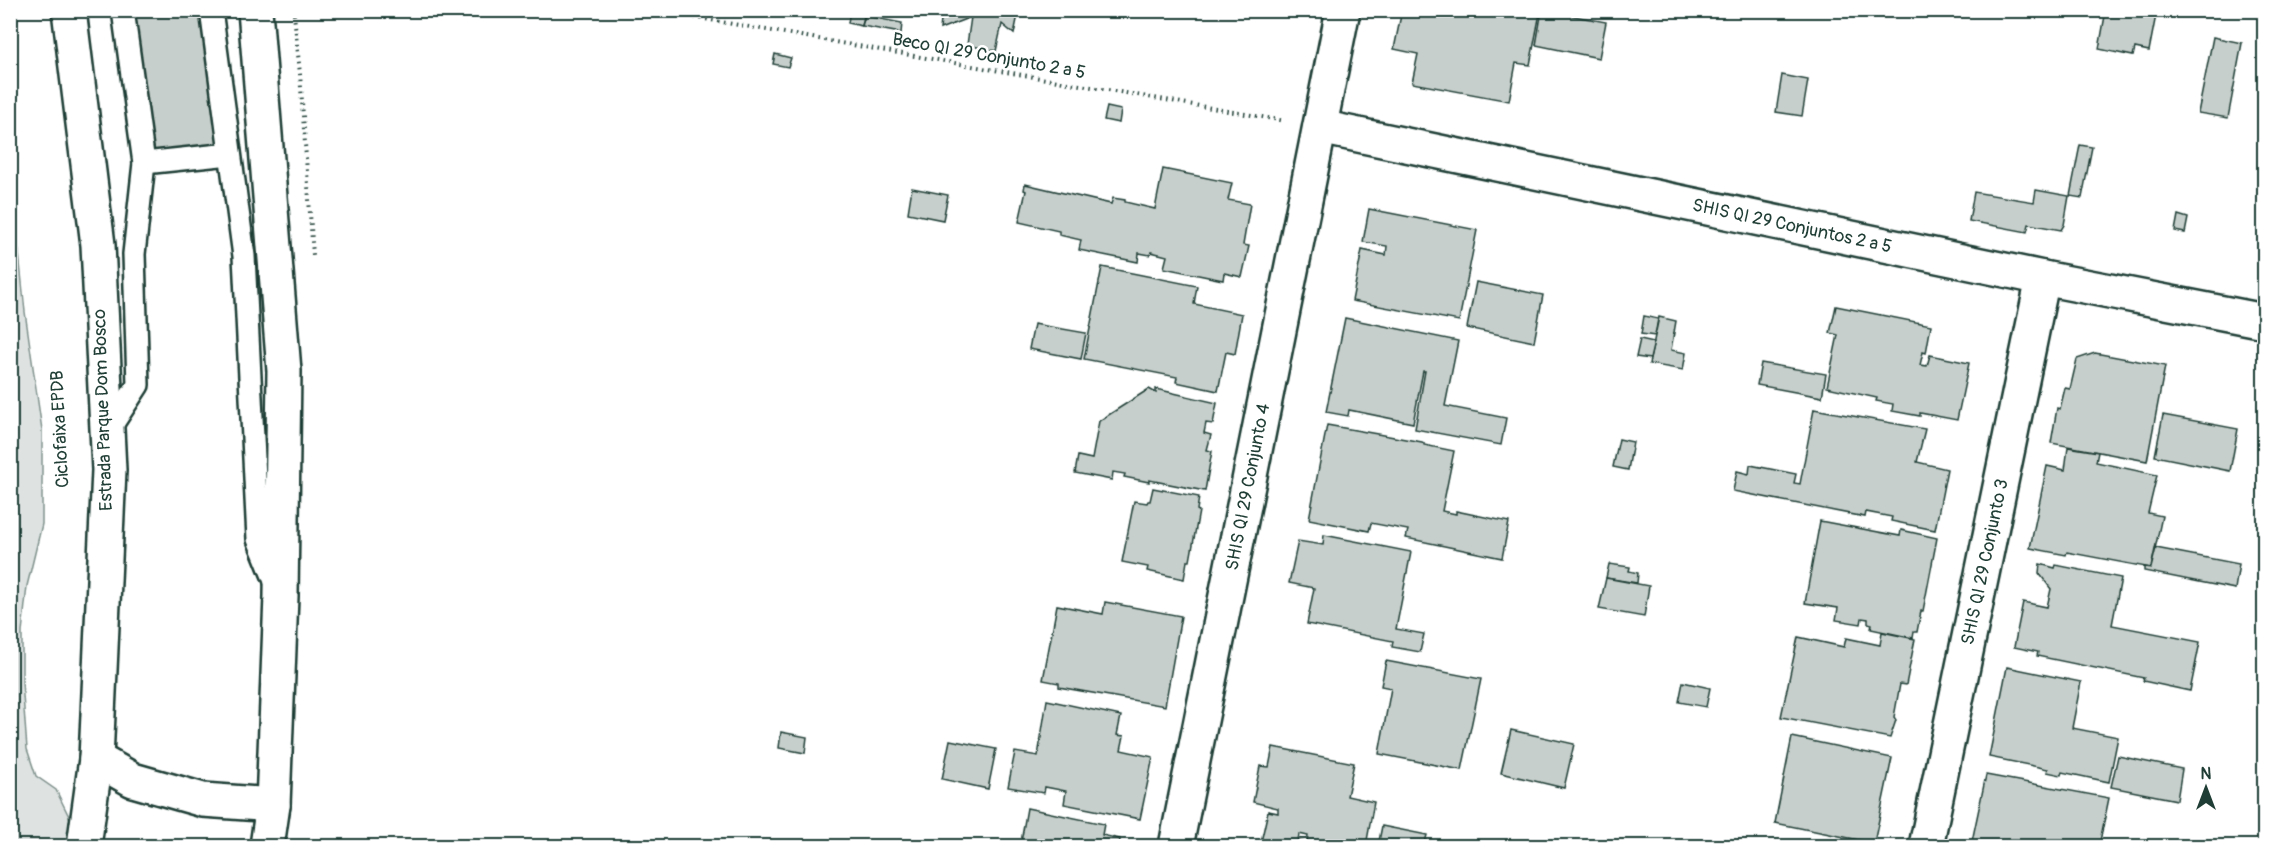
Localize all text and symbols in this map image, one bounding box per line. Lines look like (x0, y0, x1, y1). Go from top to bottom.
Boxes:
street label: Beco QI 29 Conjunto 2 a 5 (891, 28, 1087, 84)
street label: SHIS QI 29 Conjuntos 2 a 5 (1690, 194, 1894, 258)
street label: Estrada Parque Dom Bosco (88, 308, 118, 511)
street label: Ciclofaixa EPDB (45, 370, 75, 488)
street label: SHIS QI 29 Conjunto 4 (1221, 401, 1276, 572)
street label: SHIS QI 29 Conjunto 3 (1956, 477, 2014, 647)
north arrow (2176, 758, 2236, 818)
text: N (2201, 764, 2212, 784)

